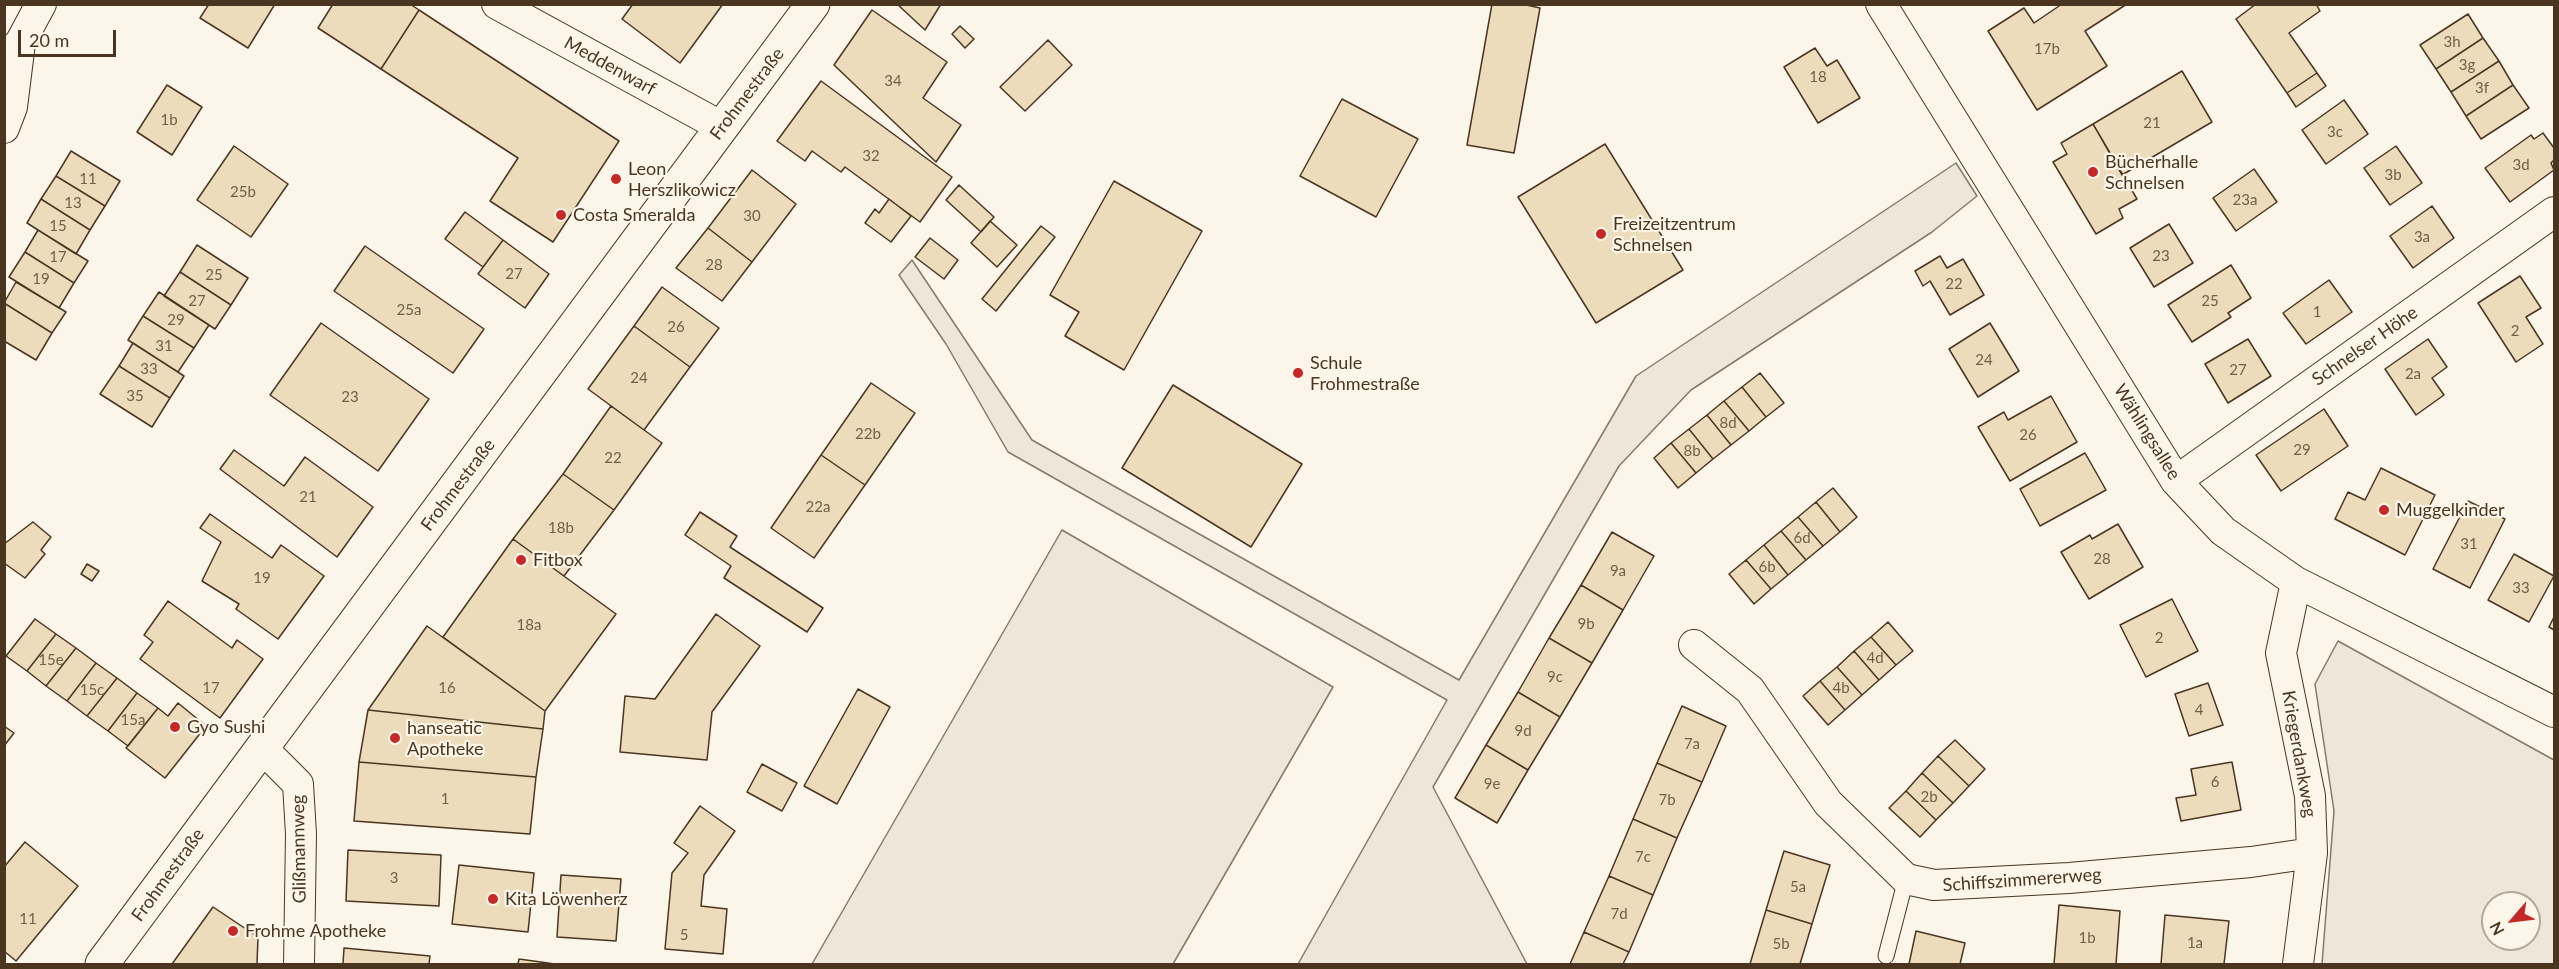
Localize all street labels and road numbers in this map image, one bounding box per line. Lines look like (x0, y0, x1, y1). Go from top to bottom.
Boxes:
street label: Meddenwarf (560, 32, 660, 100)
street label: Frohmestraße (705, 44, 789, 144)
street label: Schnelser Höhe (2308, 302, 2422, 390)
street label: Wählingsallee (2109, 380, 2185, 484)
street label: Frohmestraße (416, 435, 500, 535)
street label: Kriegerdankweg (2277, 689, 2321, 819)
street label: Glißmannweg (287, 794, 311, 904)
street label: Frohmestraße (127, 824, 209, 926)
street label: Schiffszimmererweg (1942, 864, 2102, 896)

